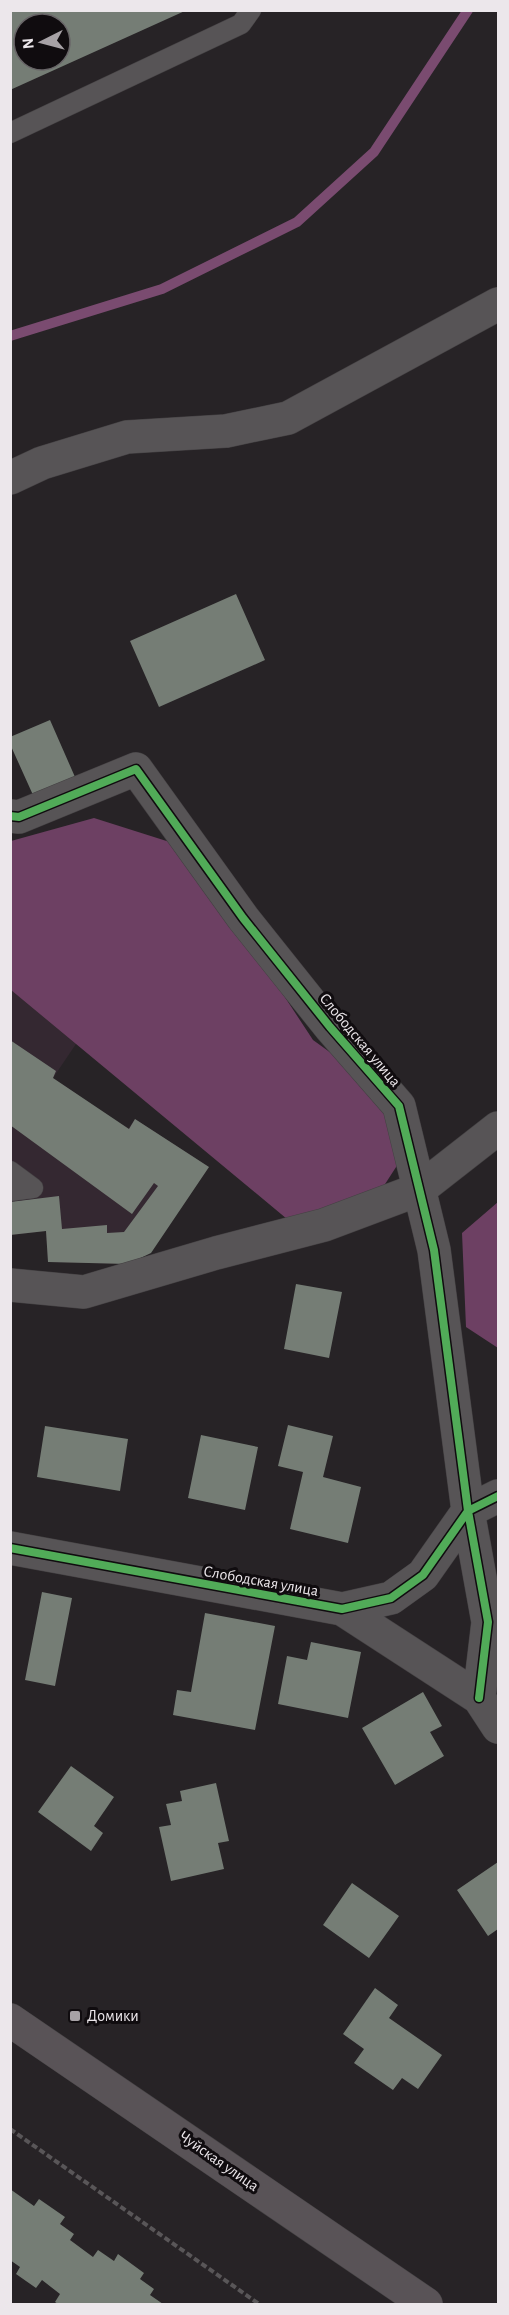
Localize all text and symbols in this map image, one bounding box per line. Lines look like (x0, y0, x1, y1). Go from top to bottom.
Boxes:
north arrow (12, 12, 72, 72)
text: N (20, 37, 37, 50)
street label: Слободская улица (316, 990, 404, 1090)
street label: Слободская улица (202, 1563, 320, 1600)
place label: Домики (87, 2008, 139, 2024)
marker: Домики (68, 2009, 82, 2023)
street label: Чуйская улица (176, 2128, 262, 2195)

